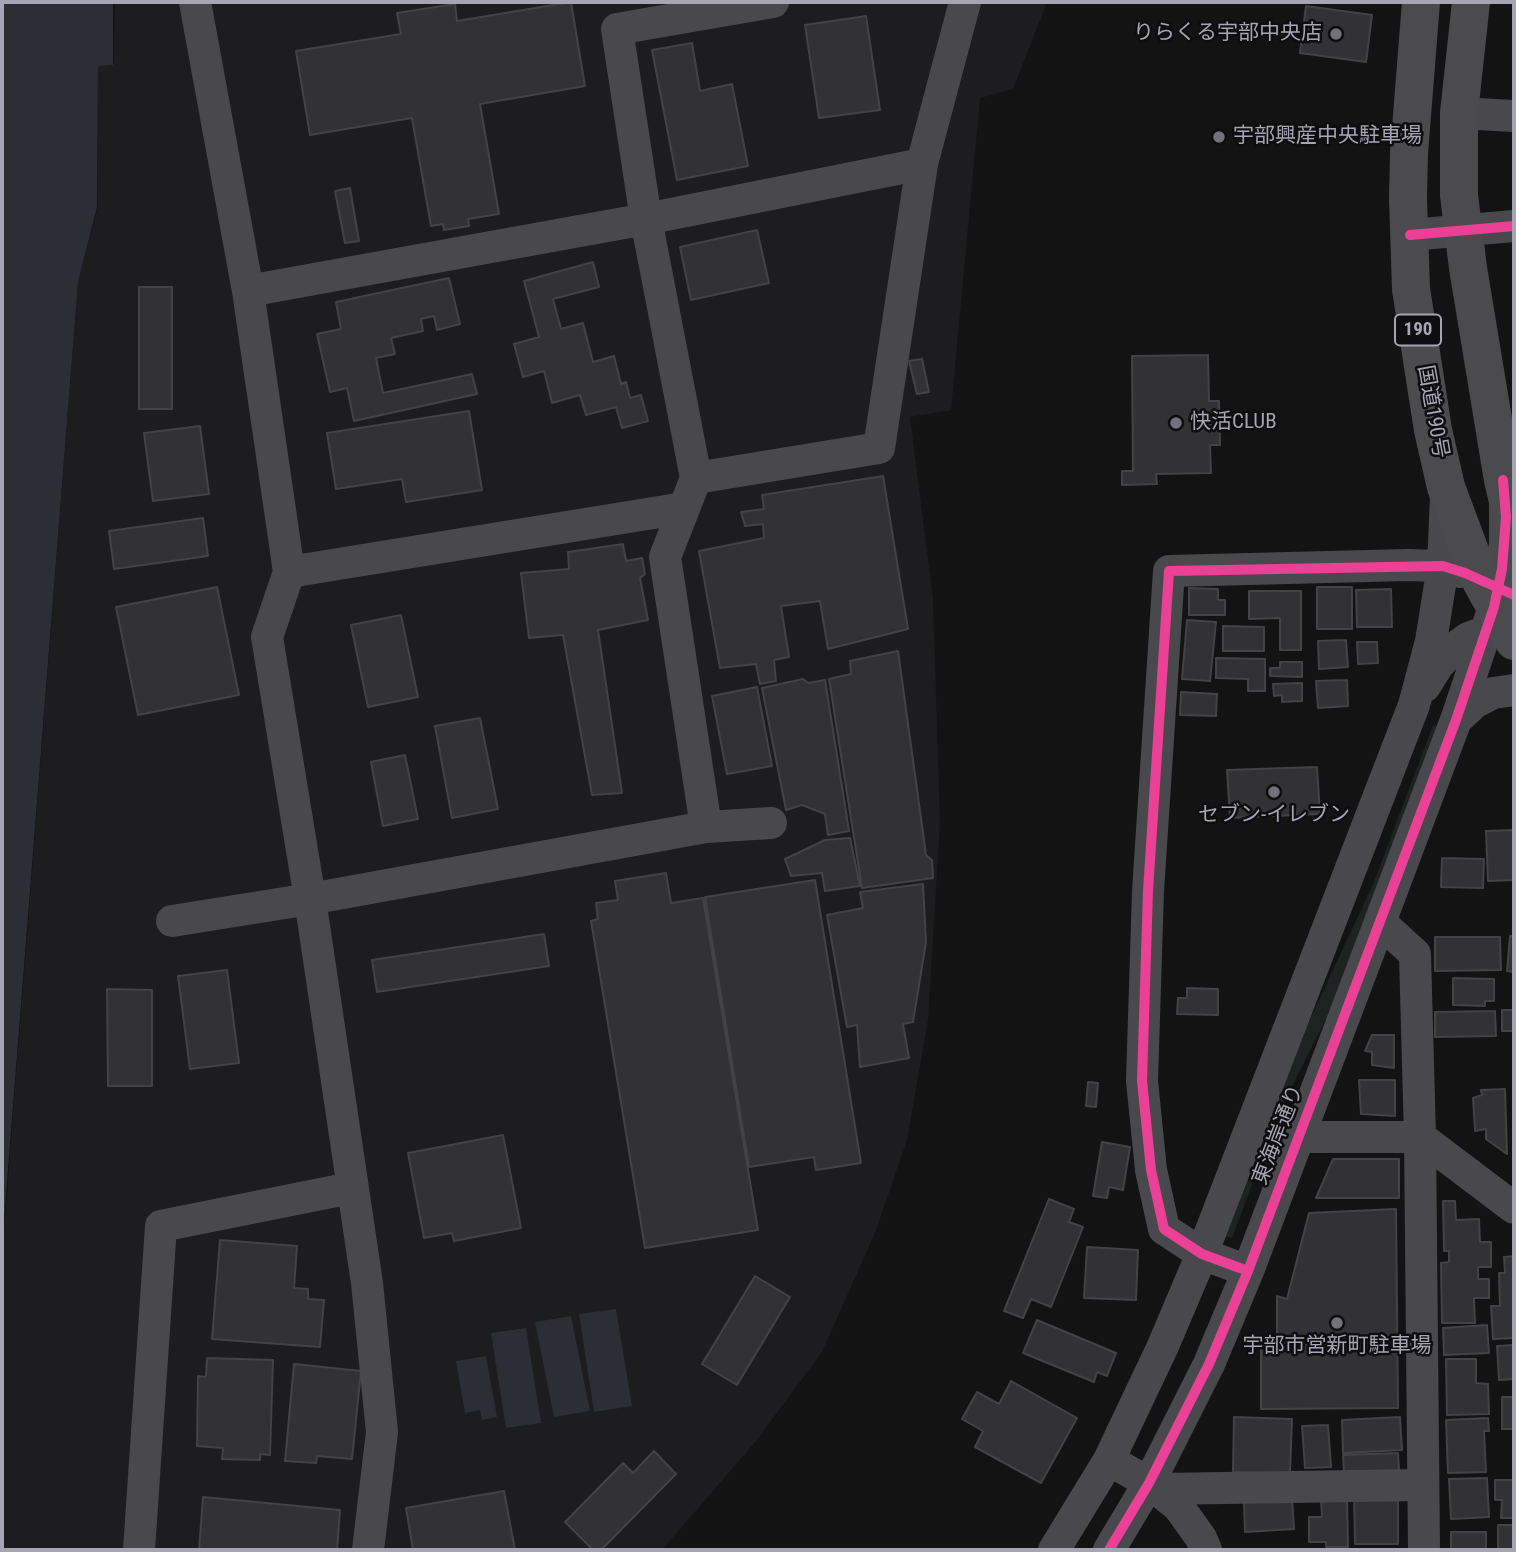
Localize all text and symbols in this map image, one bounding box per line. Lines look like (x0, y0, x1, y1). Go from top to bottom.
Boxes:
place label: りらくる宇部中央店 (1133, 21, 1322, 47)
marker: りらくる宇部中央店 (1328, 26, 1344, 42)
place label: 宇部興産中央駐車場 (1233, 124, 1422, 150)
marker: 宇部興産中央駐車場 (1211, 129, 1227, 145)
road number: 190 (1395, 314, 1441, 346)
street label: 国道190号 (1411, 363, 1453, 461)
place label: 快活CLUB (1190, 410, 1277, 436)
marker: 快活CLUB (1168, 415, 1184, 431)
marker: セブン-イレブン (1266, 784, 1282, 800)
place label: セブン-イレブン (1198, 803, 1350, 829)
street label: 東海岸通り (1248, 1081, 1310, 1189)
marker: 宇部市営新町駐車場 (1329, 1315, 1345, 1331)
place label: 宇部市営新町駐車場 (1243, 1334, 1431, 1360)

